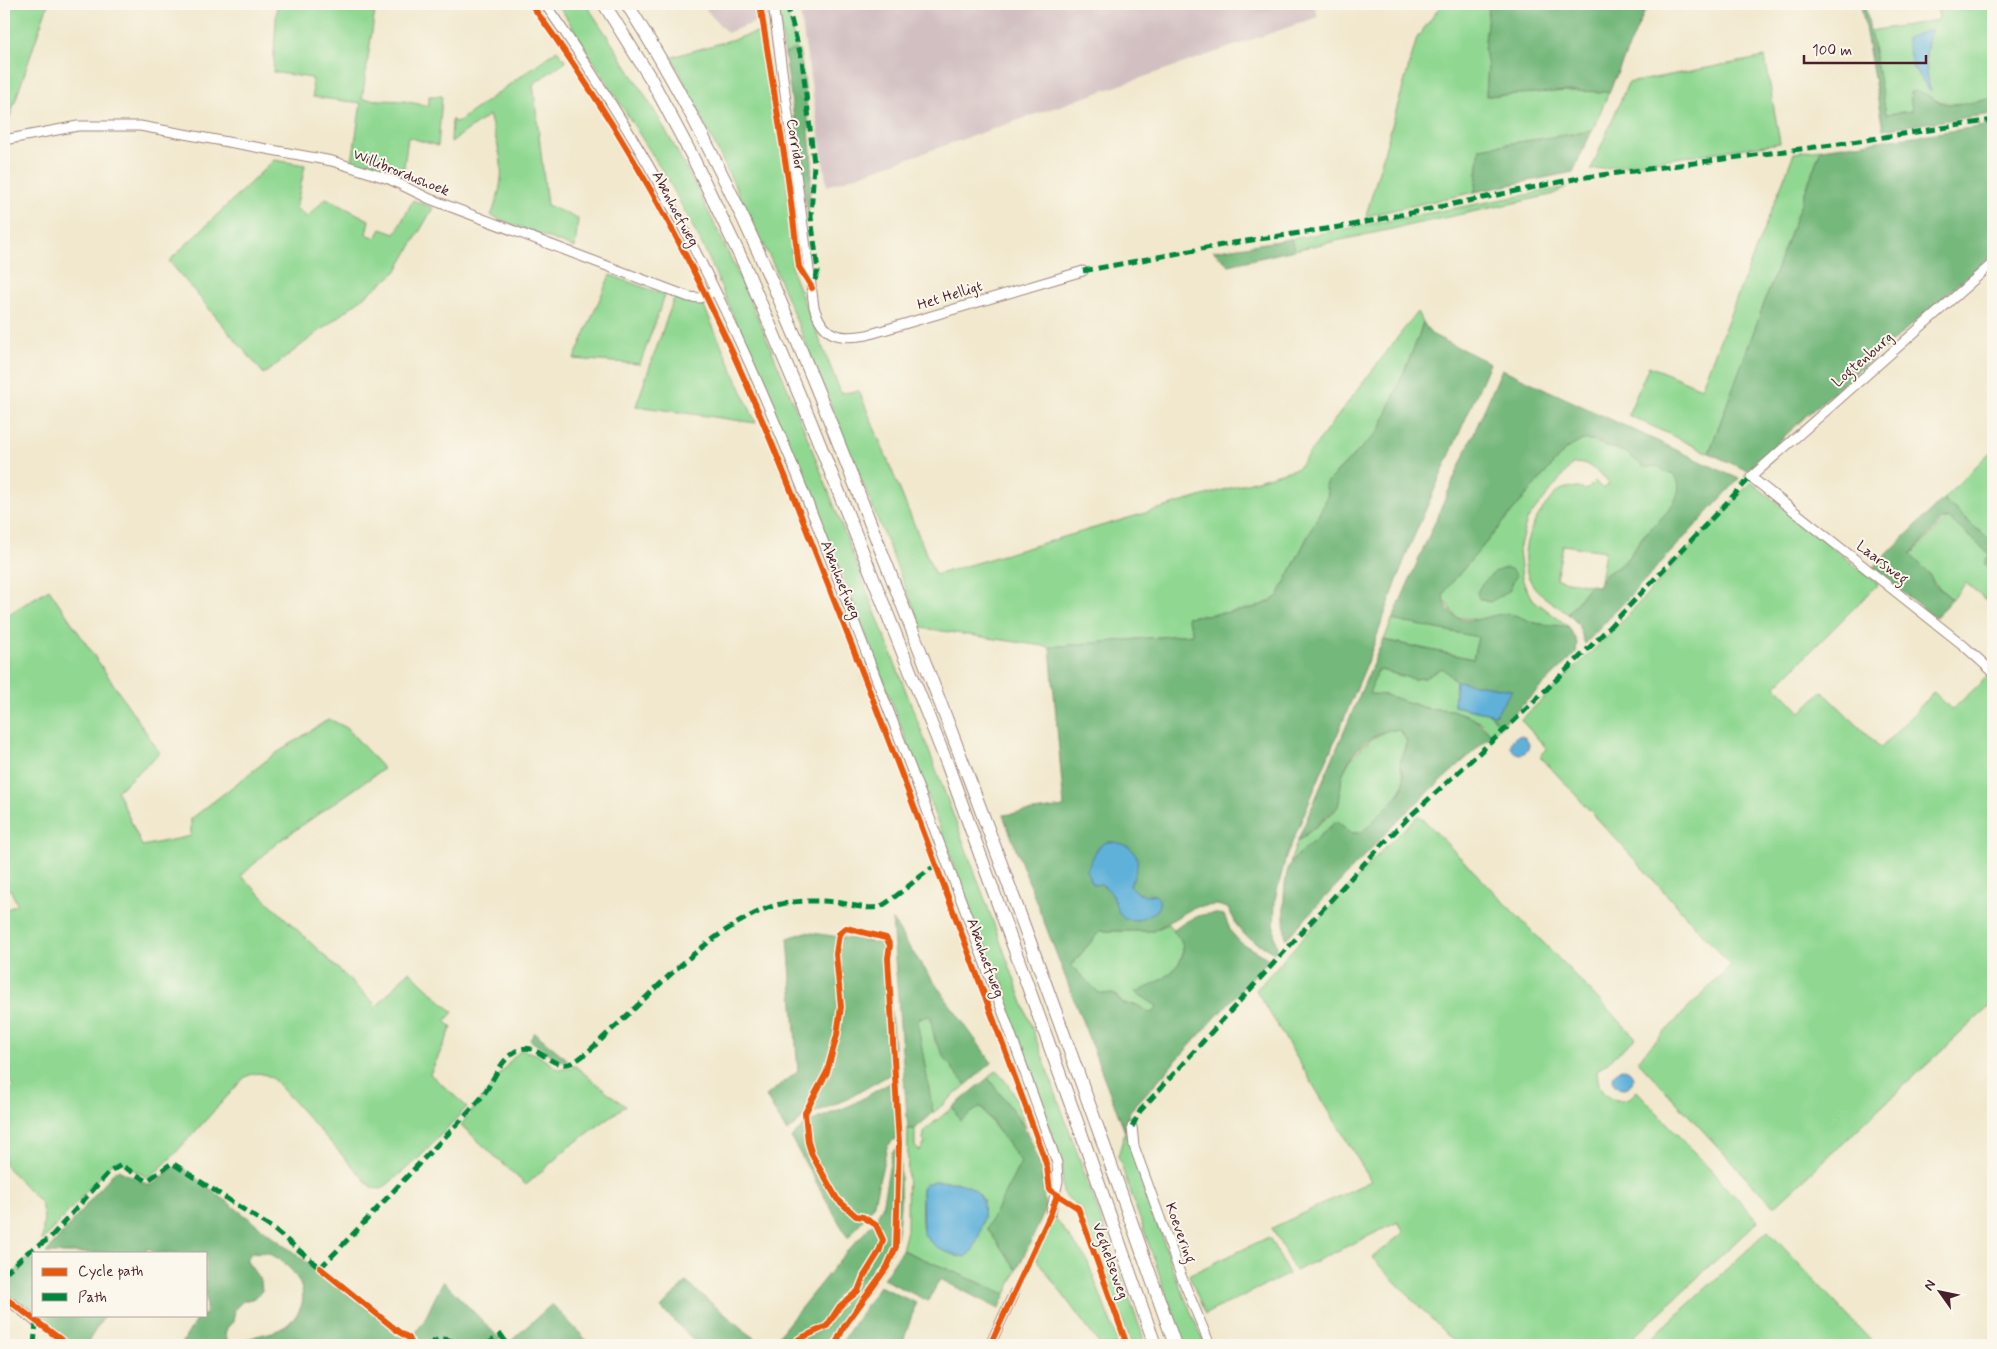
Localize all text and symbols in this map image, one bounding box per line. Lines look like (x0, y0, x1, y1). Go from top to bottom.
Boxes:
scale bar (1804, 32, 1927, 64)
text: 100 m (1812, 41, 1852, 61)
street label: Corridor (781, 117, 809, 173)
street label: Willibrordushoek (350, 145, 453, 202)
street label: Abenhoefweg (646, 168, 703, 251)
street label: Het Helligt (915, 276, 986, 315)
street label: Logtenburg (1828, 328, 1899, 393)
street label: Laarsweg (1851, 536, 1912, 590)
street label: Abenhoefweg (814, 538, 865, 623)
street label: Abenhoefweg (960, 916, 1009, 1001)
street label: Koevering (1159, 1200, 1200, 1266)
street label: Veghelseweg (1086, 1220, 1133, 1302)
legend (32, 1252, 208, 1316)
text: Cycle path (78, 1262, 143, 1282)
north arrow (1914, 1266, 1964, 1316)
text: N (1920, 1277, 1940, 1294)
text: Path (78, 1288, 107, 1308)

